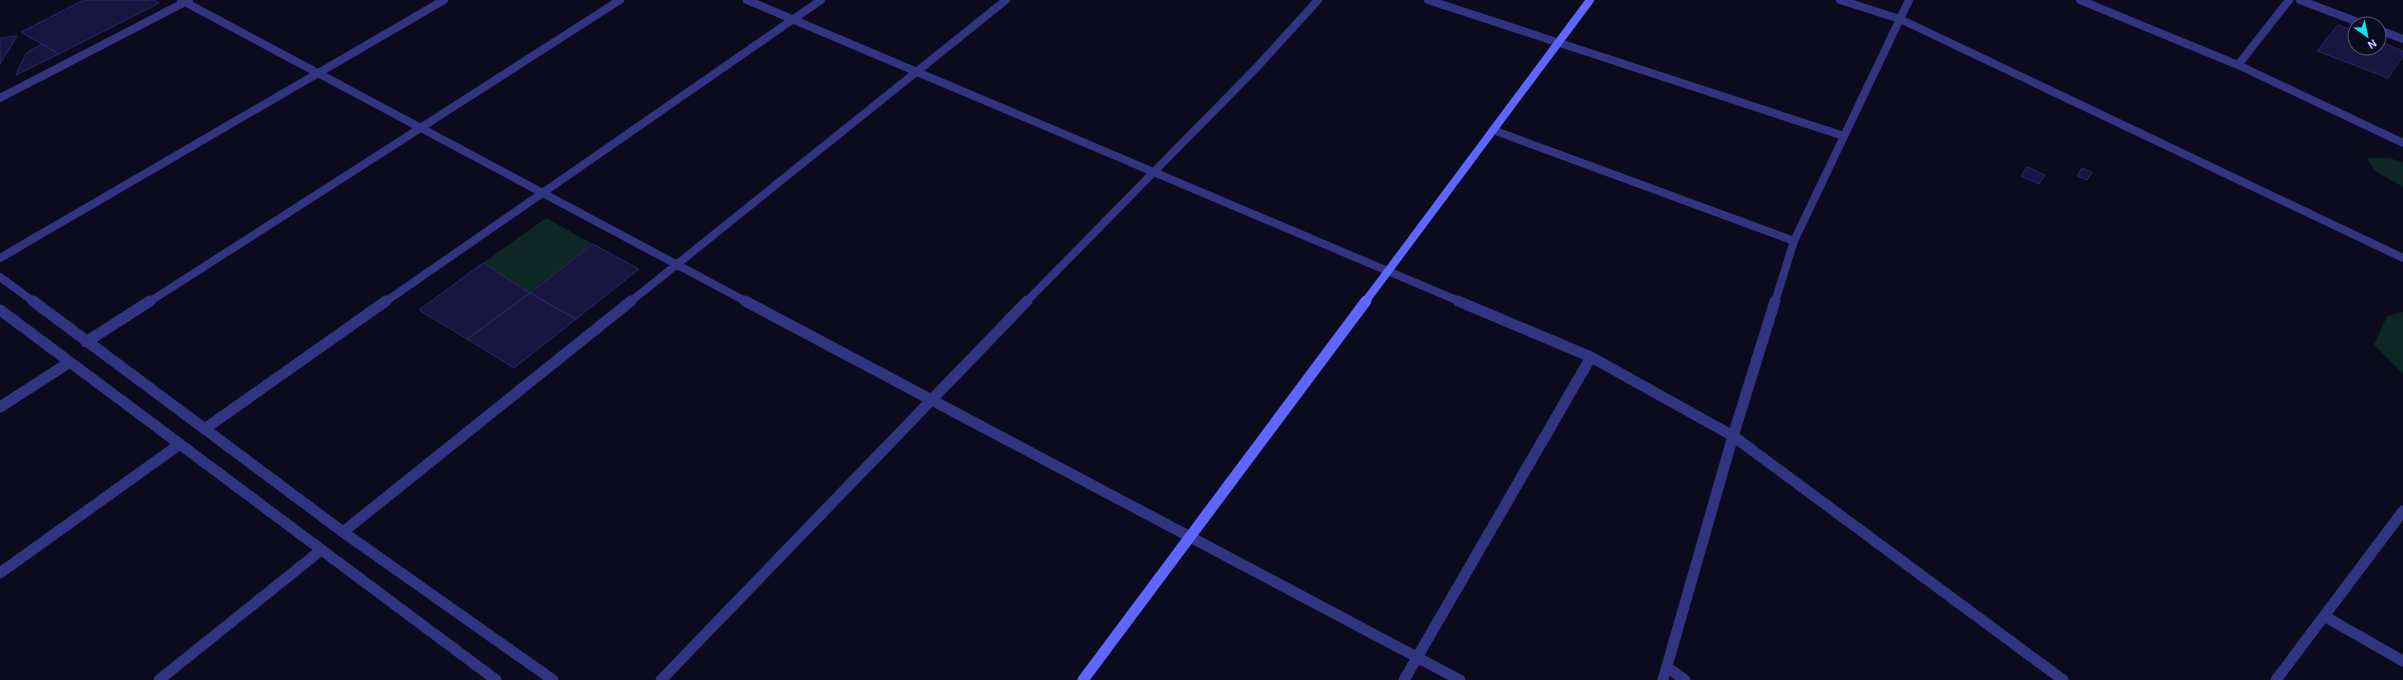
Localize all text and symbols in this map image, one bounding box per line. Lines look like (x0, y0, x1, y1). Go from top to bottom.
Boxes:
north arrow (2347, 16, 2387, 56)
text: N (2366, 37, 2380, 52)

